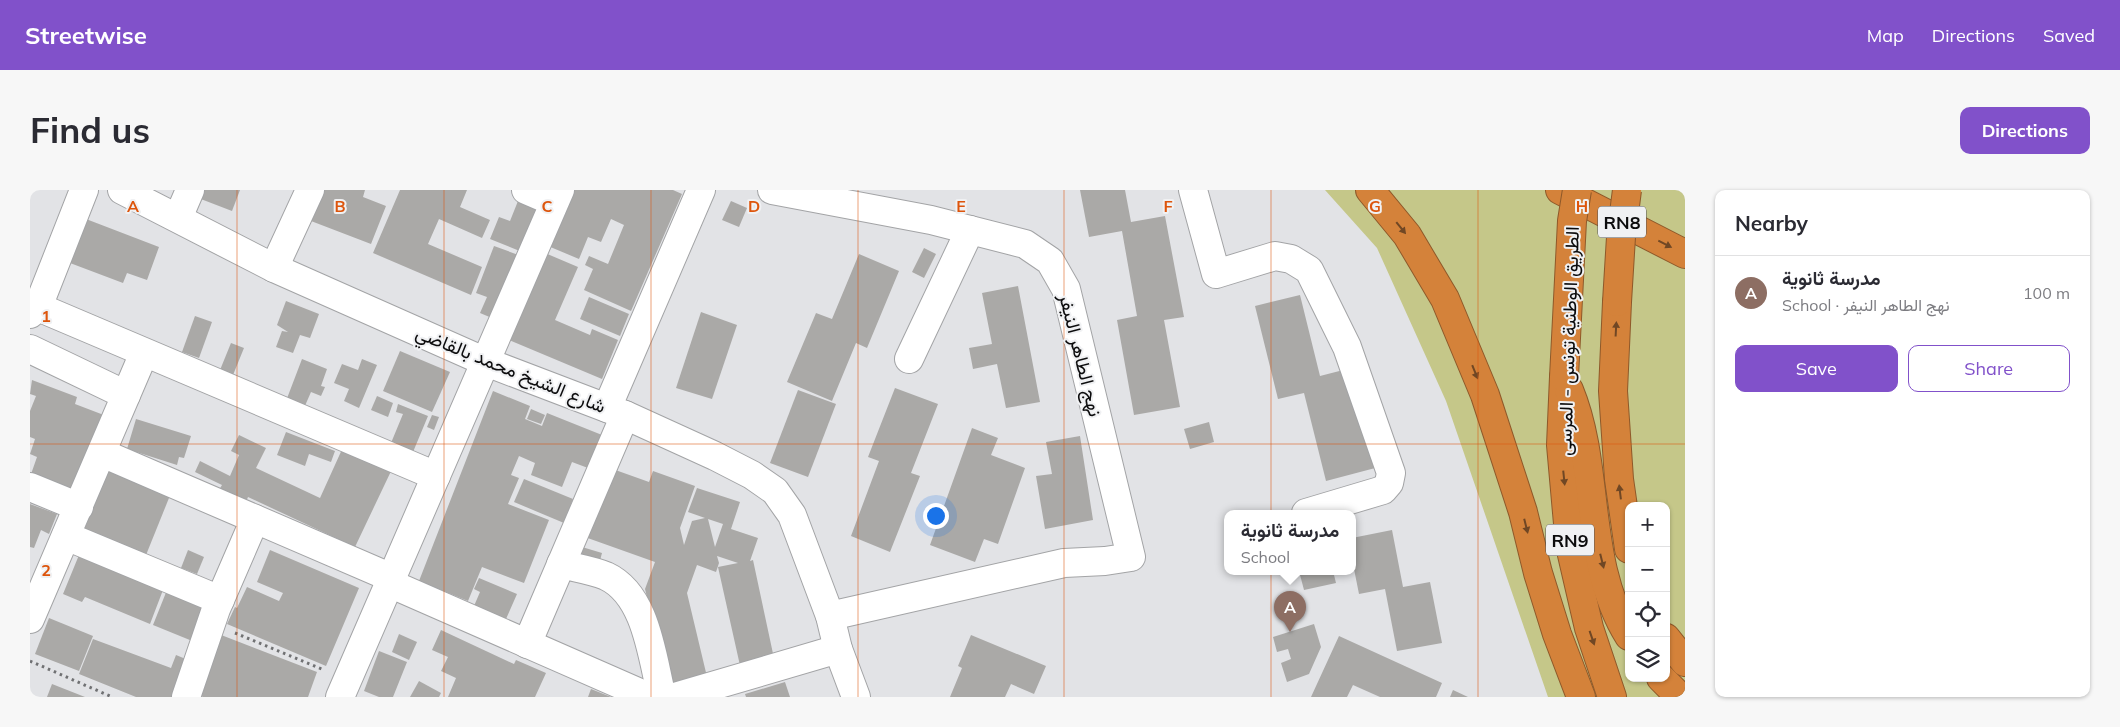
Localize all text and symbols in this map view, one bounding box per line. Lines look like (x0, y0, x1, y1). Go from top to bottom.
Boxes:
text: Streetwise (25, 20, 147, 50)
text: Map (1867, 24, 1904, 47)
text: Directions (1932, 24, 2015, 47)
text: Saved (2043, 24, 2095, 47)
button: Directions (1960, 107, 2090, 154)
text: Find us (30, 108, 150, 152)
text: A (127, 196, 139, 216)
text: B (334, 196, 346, 216)
text: C (542, 196, 553, 216)
text: D (748, 196, 760, 216)
text: E (956, 196, 966, 216)
text: F (1163, 196, 1173, 216)
text: G (1369, 196, 1381, 216)
text: H (1576, 196, 1588, 216)
road number: RN8 (1598, 206, 1646, 238)
text: Nearby (1735, 210, 1808, 236)
one-way arrow (1396, 221, 1407, 234)
street label: الطريق الوطنية تونس - المرسى (1552, 226, 1584, 456)
one-way arrow (1658, 240, 1673, 248)
text: مدرسة ثانوية (1782, 266, 1881, 290)
text: A (1745, 283, 1757, 303)
text: 100 m (2023, 283, 2070, 303)
street label: نهج الطاهر النيفر (1052, 290, 1108, 420)
text: School · نهج الطاهر النيفر (1782, 295, 1950, 315)
text: 1 (41, 306, 51, 326)
street label: شارع الشيخ محمد بالقاضي (411, 320, 610, 422)
one-way arrow (1612, 321, 1620, 337)
button: Save (1735, 345, 1898, 392)
button: Share (1908, 345, 2070, 392)
one-way arrow (1472, 365, 1480, 379)
one-way arrow (1560, 471, 1568, 487)
one-way arrow (1616, 483, 1624, 499)
map controls (1625, 502, 1670, 682)
button: + (1625, 502, 1670, 547)
your location (923, 503, 949, 529)
popup (1224, 510, 1356, 575)
text: مدرسة ثانوية (1241, 518, 1339, 542)
one-way arrow (1522, 518, 1530, 533)
road number: RN9 (1546, 524, 1594, 556)
text: School (1241, 547, 1290, 567)
button: − (1625, 547, 1670, 592)
one-way arrow (1598, 554, 1606, 569)
text: 2 (41, 560, 51, 580)
pin: A (1274, 591, 1306, 632)
button: locate (1625, 592, 1670, 637)
one-way arrow (1588, 631, 1596, 646)
button: layers (1625, 637, 1670, 682)

